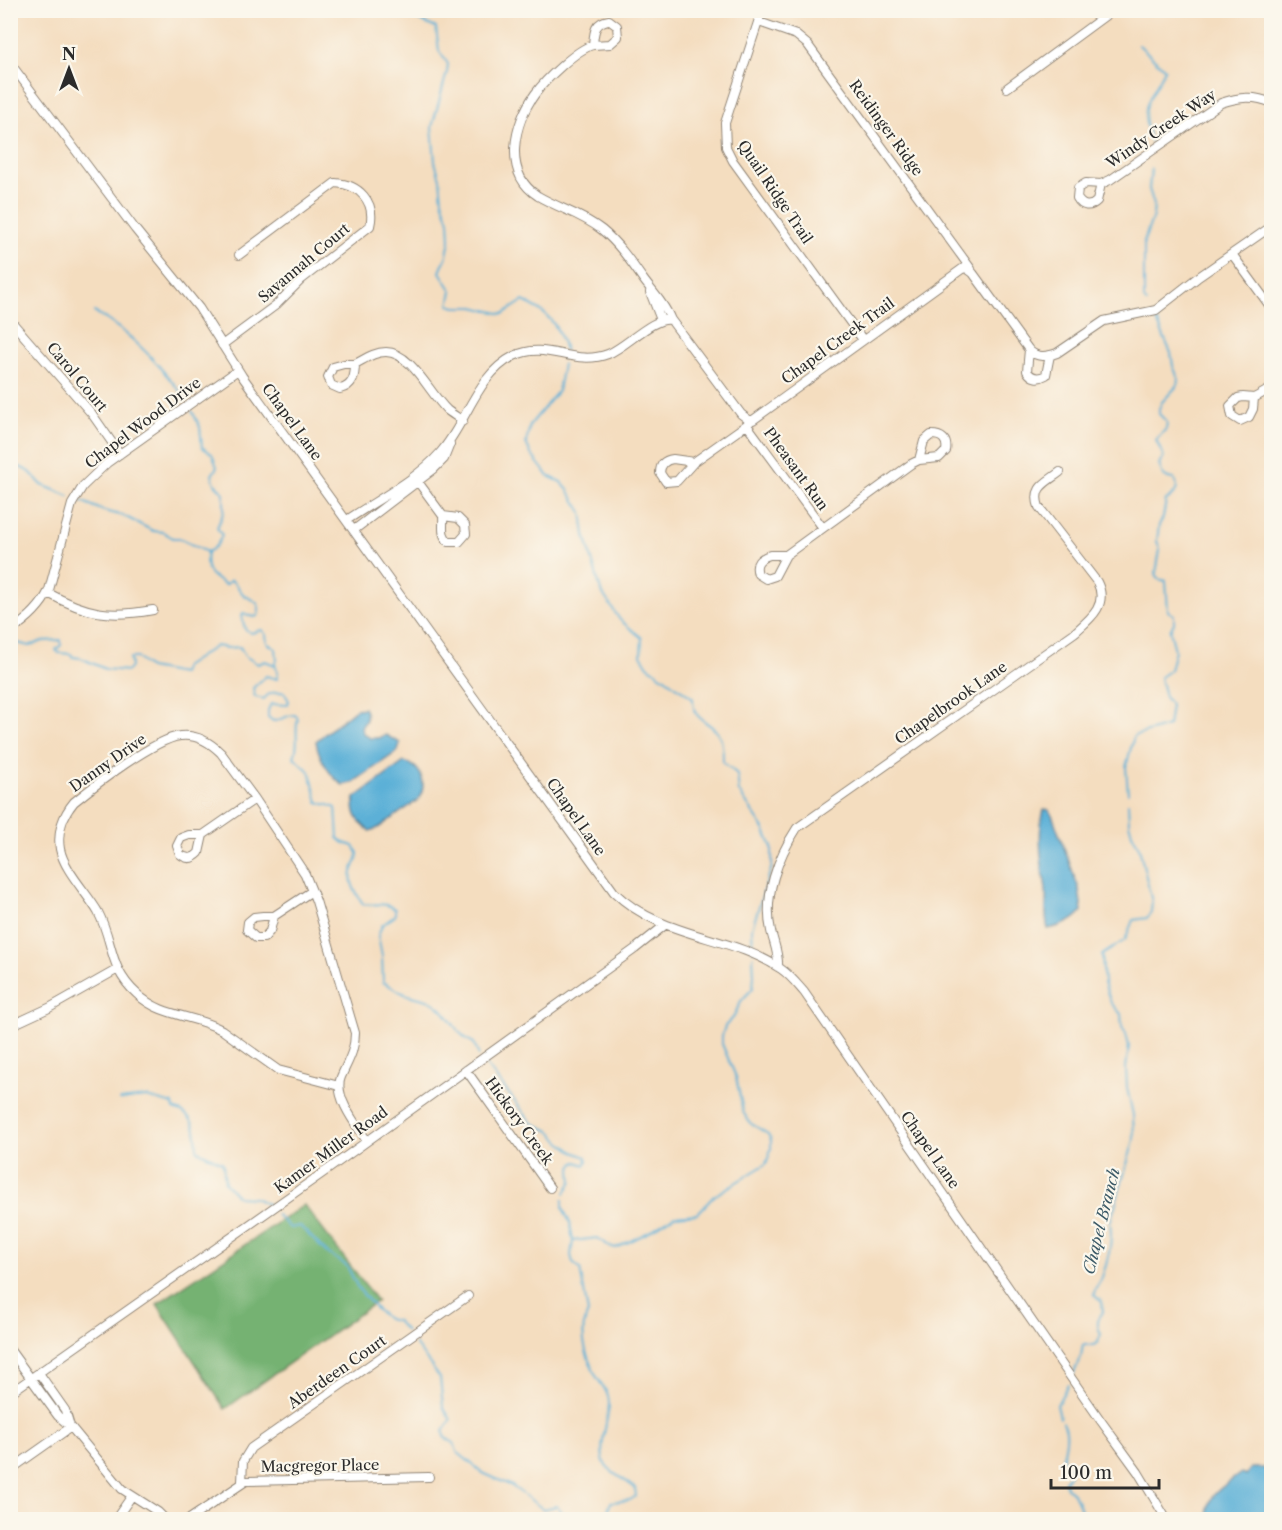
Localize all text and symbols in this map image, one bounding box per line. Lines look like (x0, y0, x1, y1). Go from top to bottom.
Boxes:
north arrow (39, 39, 99, 99)
text: N (62, 44, 76, 64)
street label: Reidinger Ridge (845, 76, 928, 179)
street label: Windy Creek Way (1101, 84, 1220, 173)
street label: Quail Ridge Trail (734, 136, 817, 248)
street label: Savannah Court (254, 218, 354, 306)
street label: Chapel Creek Trail (778, 293, 898, 388)
street label: Carol Court (43, 338, 112, 416)
street label: Chapel Wood Drive (81, 373, 204, 472)
street label: Chapel Lane (258, 380, 327, 464)
street label: Pheasant Run (760, 423, 833, 515)
street label: Chapelbrook Lane (891, 657, 1010, 748)
street label: Danny Drive (66, 729, 150, 796)
street label: Chapel Lane (543, 774, 610, 859)
street label: Hickory Creek (481, 1073, 558, 1169)
street label: Kamer Miller Road (270, 1102, 391, 1197)
street label: Chapel Lane (897, 1107, 964, 1192)
water label: Chapel Branch (1078, 1166, 1124, 1276)
street label: Aberdeen Court (283, 1330, 390, 1413)
scale bar (1051, 1452, 1159, 1490)
street label: Macgregor Place (260, 1455, 380, 1476)
text: 100 m (1060, 1462, 1112, 1484)

